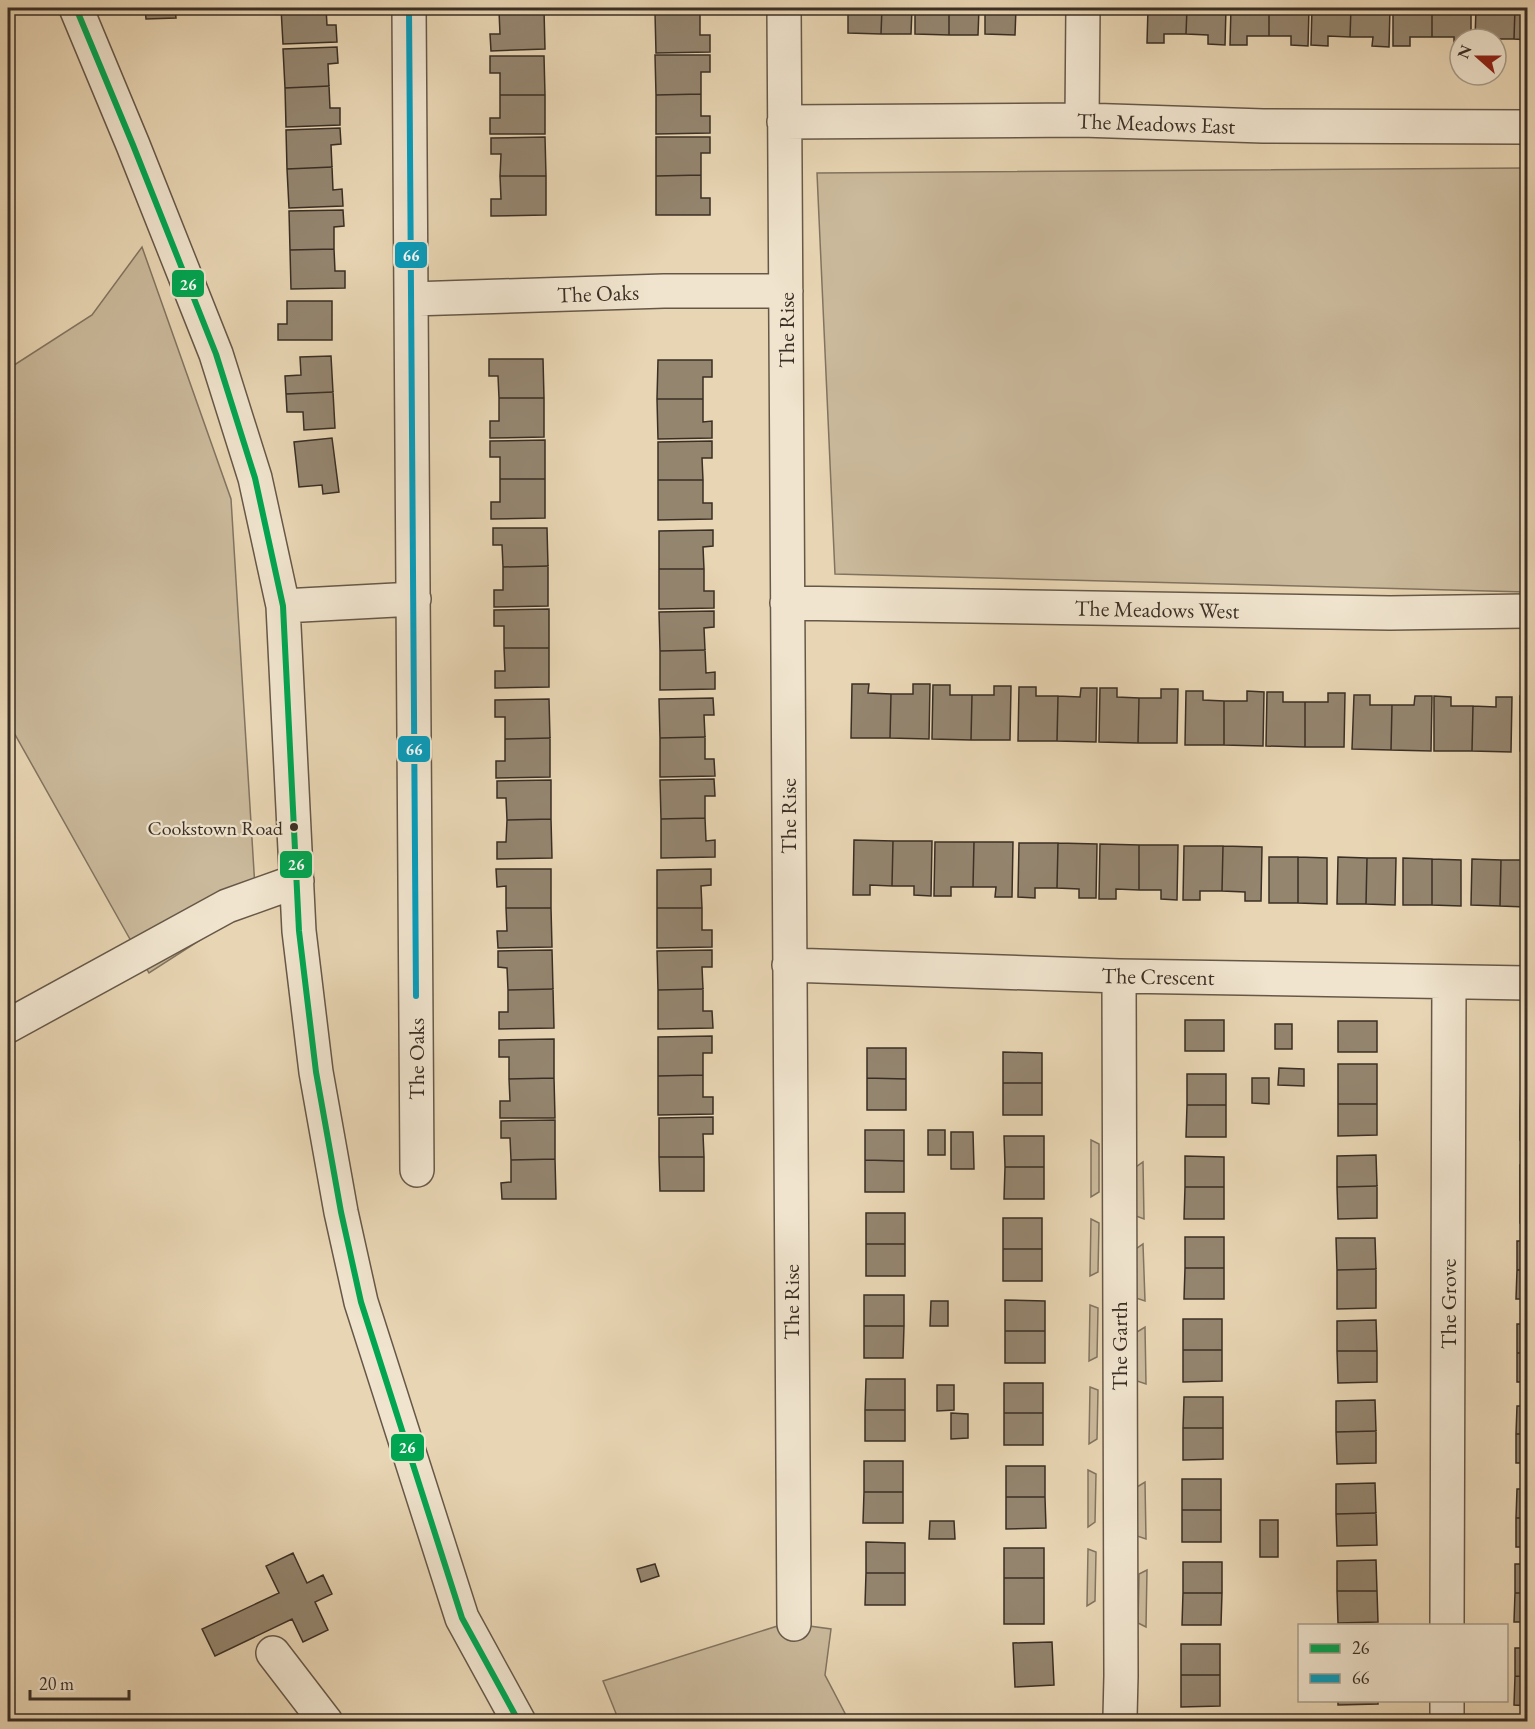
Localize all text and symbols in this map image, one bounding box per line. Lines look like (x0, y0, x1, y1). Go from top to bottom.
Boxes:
north arrow (1448, 27, 1508, 87)
text: N (1452, 42, 1477, 62)
street label: The Meadows East (1076, 106, 1236, 141)
line badge: 66 (394, 241, 428, 269)
text: 66 (403, 245, 420, 266)
line badge: 26 (171, 269, 205, 298)
text: 26 (180, 274, 197, 295)
street label: The Oaks (557, 278, 640, 309)
street label: The Rise (772, 292, 801, 368)
street label: The Meadows West (1074, 594, 1240, 625)
line badge: 66 (397, 735, 431, 763)
text: 66 (406, 739, 423, 760)
street label: The Rise (774, 778, 803, 854)
place label: Cookstown Road (147, 815, 284, 841)
marker: Cookstown Road (288, 821, 300, 833)
line badge: 26 (279, 850, 313, 879)
text: 26 (288, 854, 305, 875)
street label: The Crescent (1101, 961, 1215, 992)
street label: The Oaks (402, 1018, 431, 1100)
street label: The Grove (1434, 1258, 1463, 1349)
street label: The Rise (777, 1264, 806, 1340)
street label: The Garth (1105, 1301, 1134, 1391)
line badge: 26 (390, 1433, 425, 1462)
text: 26 (399, 1437, 416, 1458)
legend (1298, 1624, 1508, 1702)
text: 26 (1352, 1636, 1370, 1659)
scale bar (30, 1663, 129, 1701)
text: 66 (1352, 1666, 1370, 1689)
text: 20 m (39, 1672, 74, 1695)

